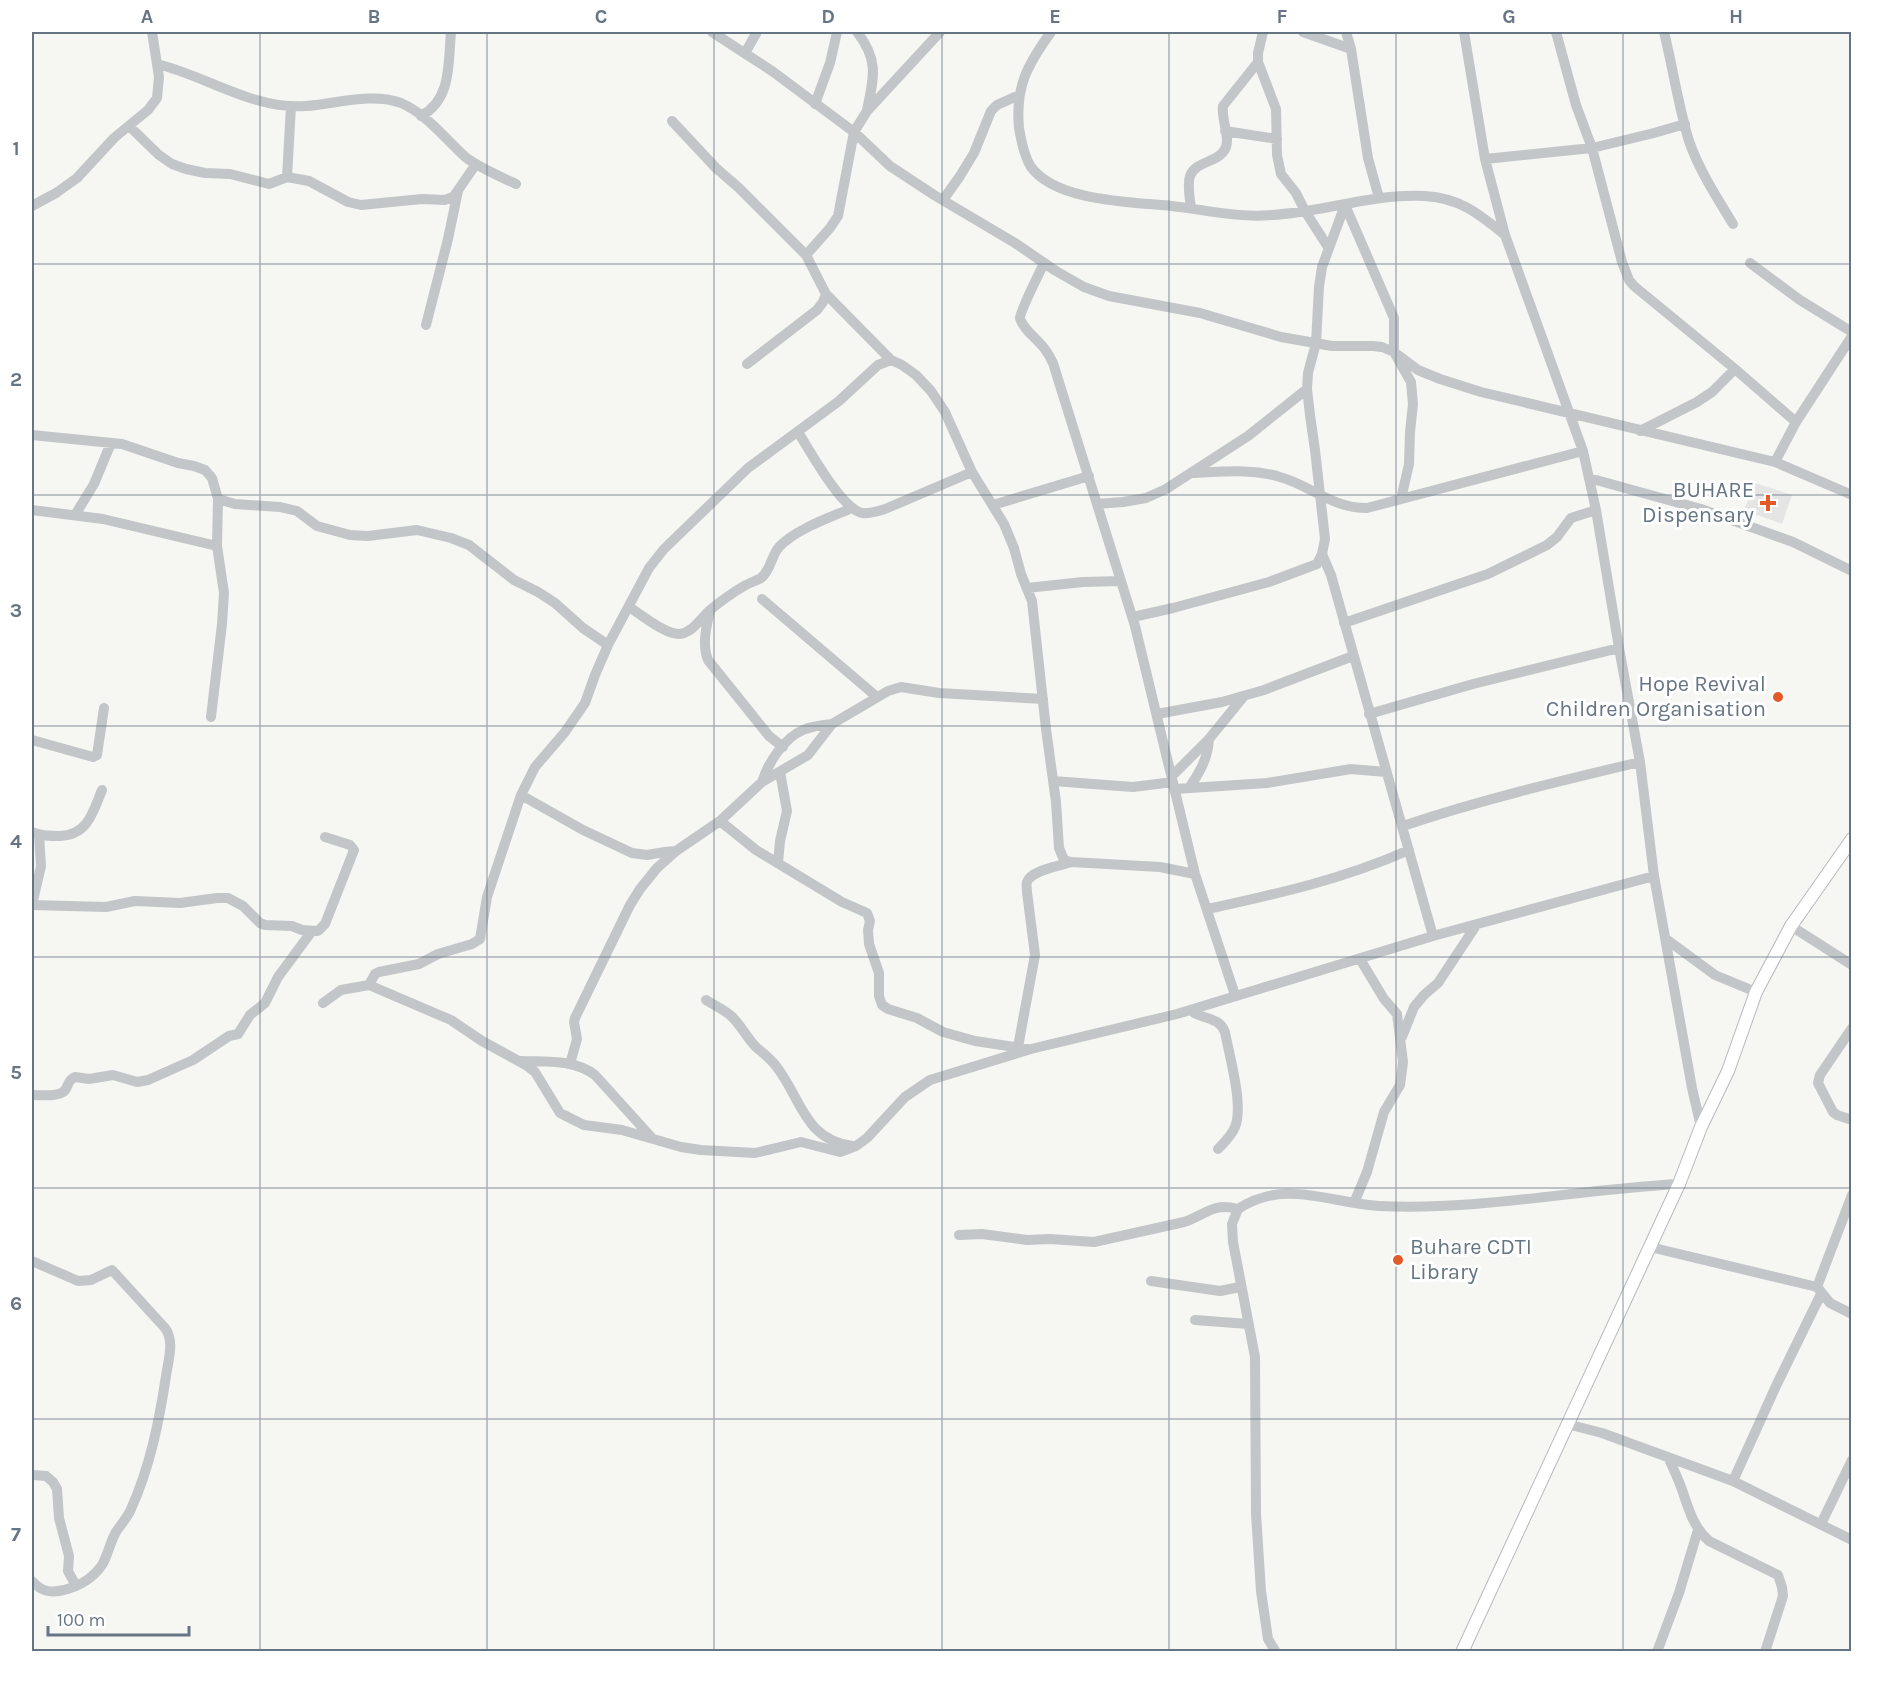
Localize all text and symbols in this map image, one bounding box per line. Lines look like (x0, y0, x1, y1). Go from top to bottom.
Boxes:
text: A (141, 5, 154, 28)
text: B (368, 5, 380, 28)
text: C (595, 5, 607, 28)
text: D (821, 5, 835, 28)
text: E (1049, 5, 1061, 28)
text: F (1277, 5, 1288, 28)
text: G (1502, 5, 1516, 28)
text: H (1729, 5, 1743, 28)
text: 1 (12, 137, 20, 160)
text: 2 (10, 368, 22, 391)
place label: BUHARE Dispensary (1642, 477, 1754, 528)
marker: BUHARE Dispensary (1759, 494, 1777, 512)
text: 3 (10, 599, 22, 622)
place label: Hope Revival Children Organisation (1546, 671, 1766, 722)
marker: Hope Revival Children Organisation (1771, 690, 1785, 704)
text: 4 (10, 830, 22, 853)
text: 5 (10, 1061, 22, 1084)
place label: Buhare CDTI Library (1410, 1234, 1532, 1285)
marker: Buhare CDTI Library (1391, 1253, 1405, 1267)
text: 6 (10, 1292, 22, 1315)
text: 7 (11, 1523, 21, 1546)
scale bar (48, 1599, 189, 1637)
text: 100 m (57, 1609, 105, 1631)

